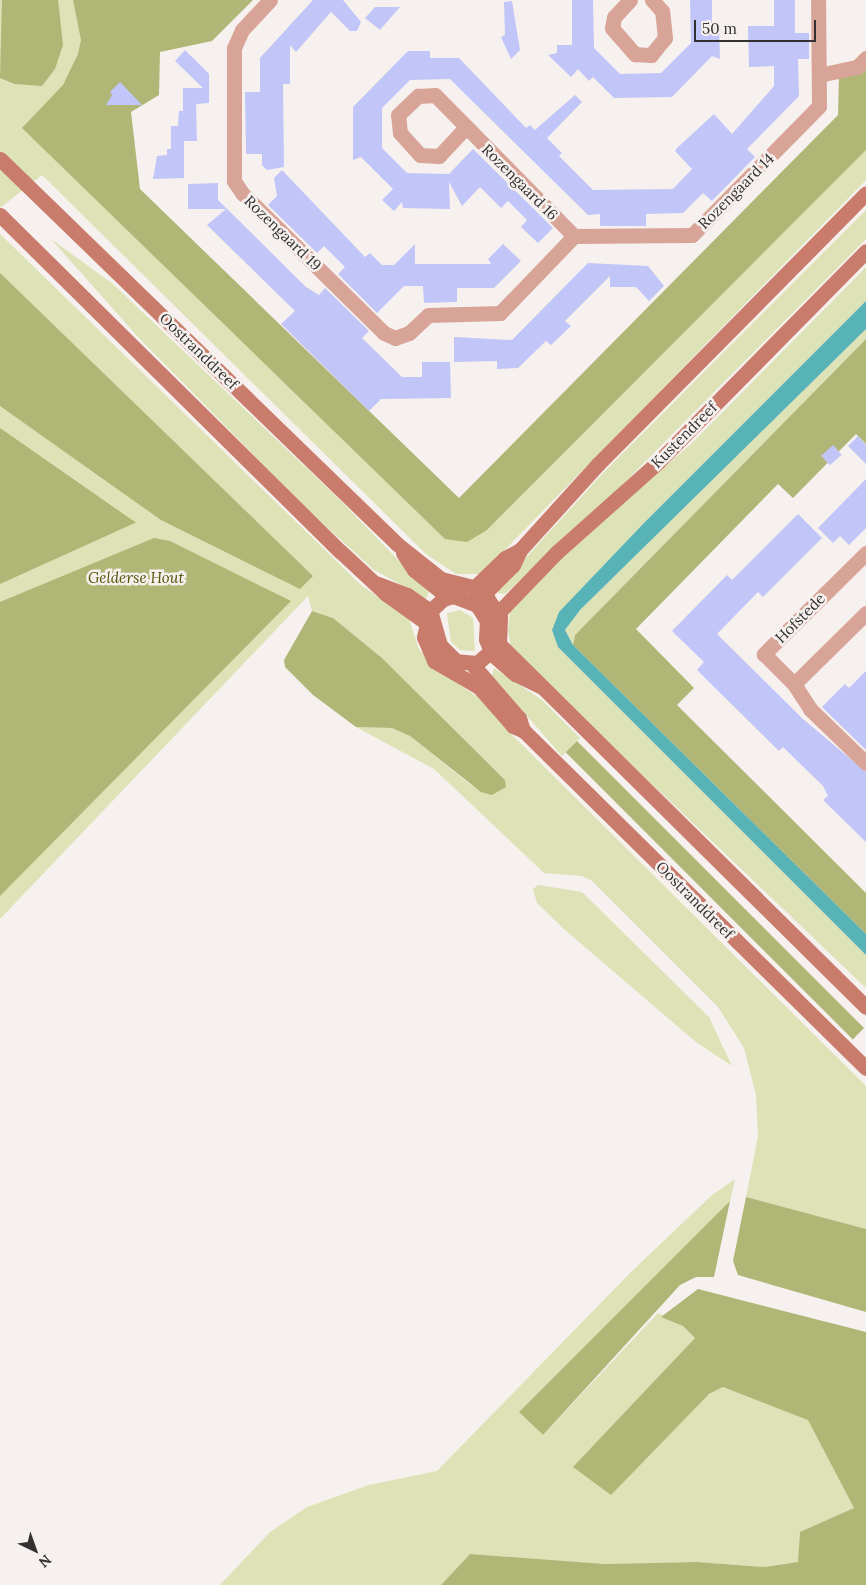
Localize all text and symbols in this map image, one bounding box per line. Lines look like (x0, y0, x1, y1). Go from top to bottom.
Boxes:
scale bar (696, 10, 818, 42)
text: 50 m (702, 19, 737, 38)
street label: Rozengaard 16 (478, 140, 562, 224)
street label: Rozengaard 14 (694, 149, 778, 233)
street label: Rozengaard 19 (241, 192, 325, 274)
street label: Oostranddreef (156, 309, 242, 393)
street label: Kustendreef (647, 398, 721, 472)
park label: Gelderse Hout (88, 569, 184, 587)
street label: Hofstede (771, 589, 829, 647)
street label: Oostranddreef (653, 858, 737, 942)
north arrow (10, 1525, 60, 1575)
text: N (35, 1551, 55, 1571)

